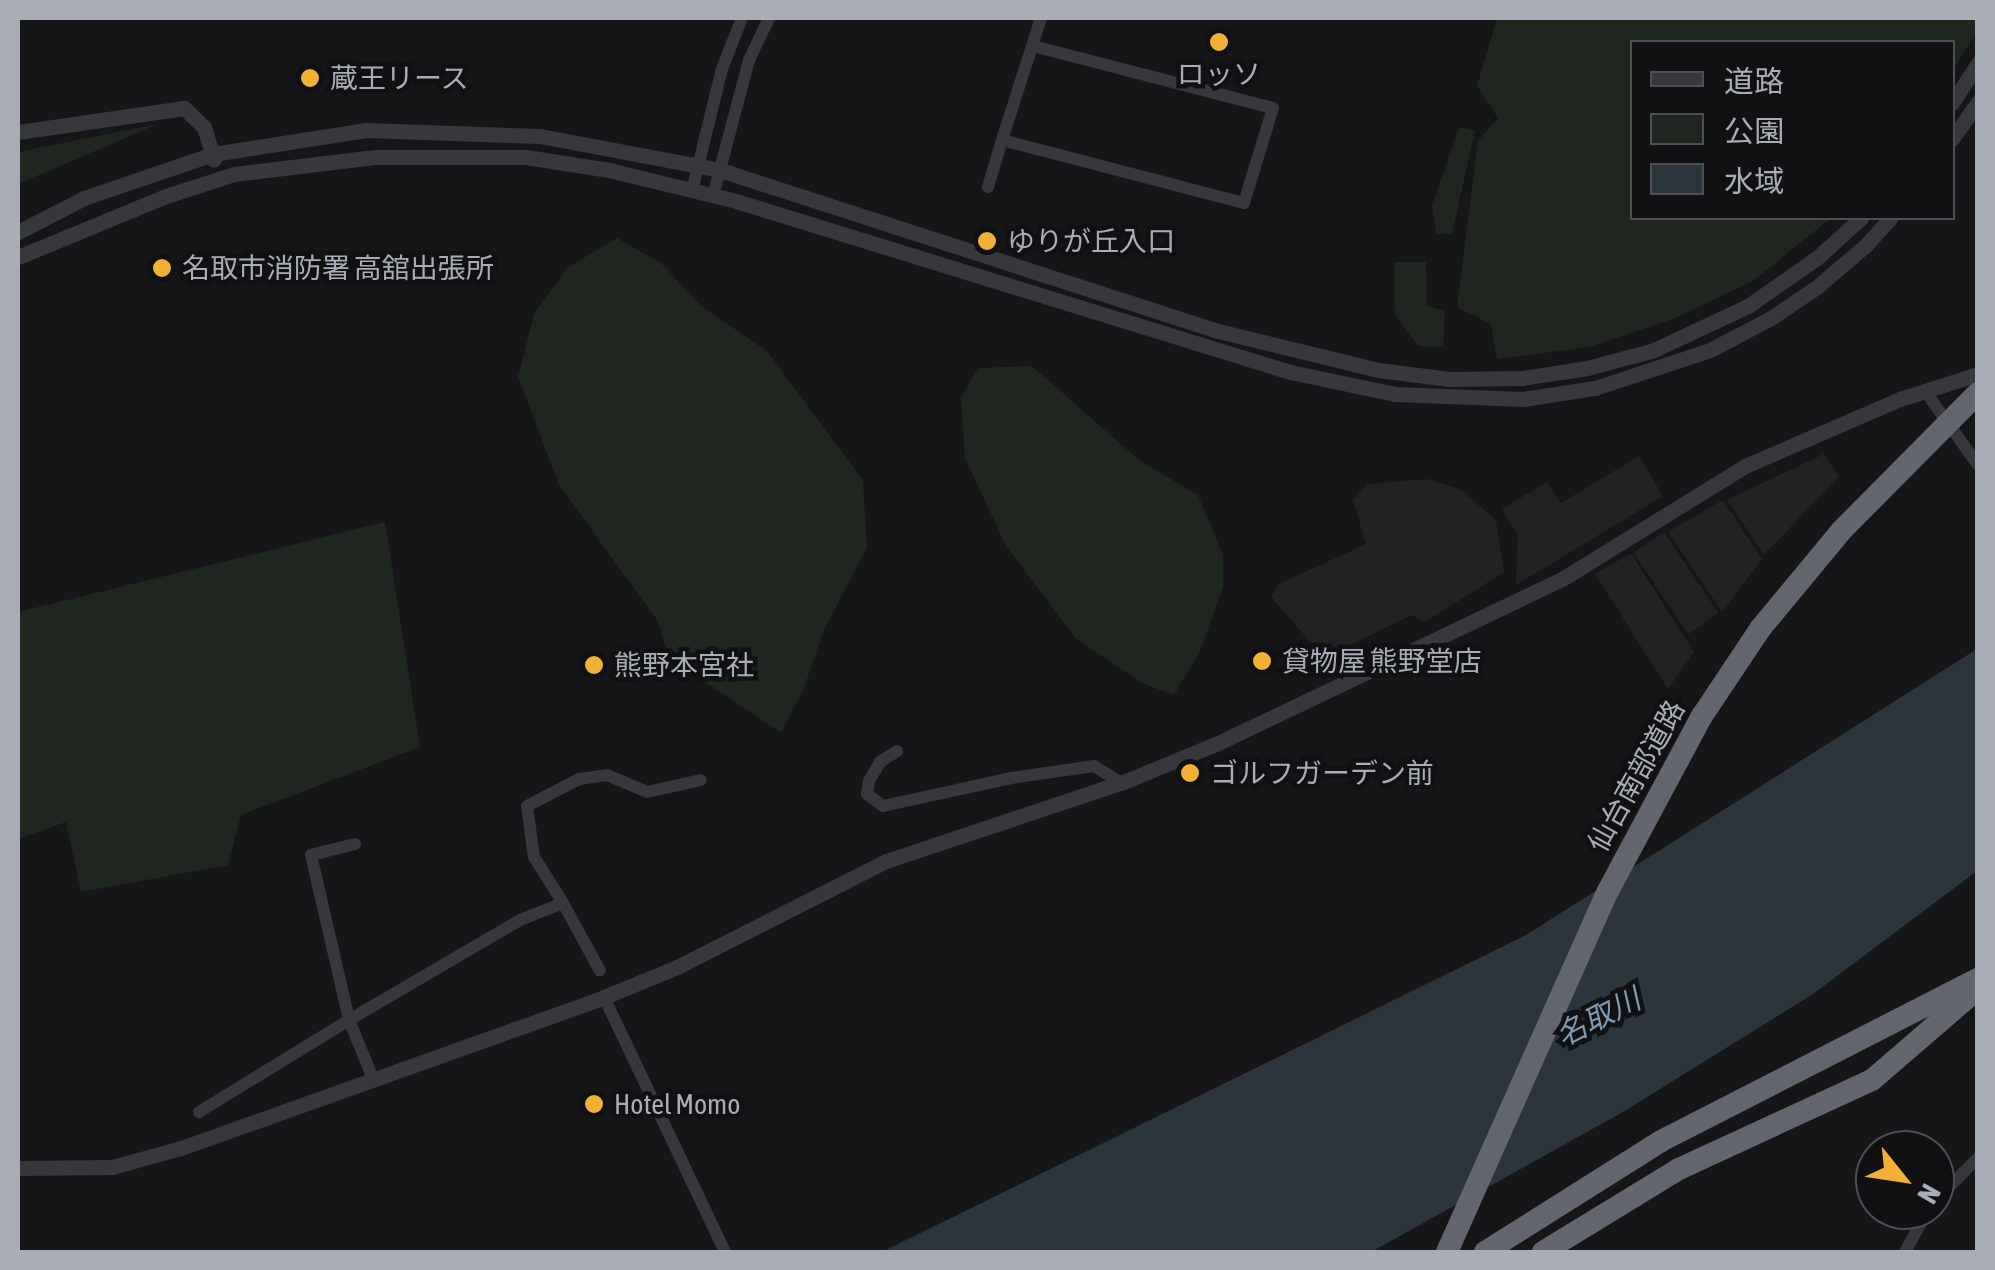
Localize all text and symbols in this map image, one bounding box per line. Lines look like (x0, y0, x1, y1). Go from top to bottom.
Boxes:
marker: ロッソ (1208, 31, 1230, 53)
legend (1630, 40, 1955, 220)
place label: ロッソ (1177, 57, 1261, 91)
place label: 蔵王リース (330, 61, 470, 95)
text: 道路 (1724, 64, 1784, 98)
marker: 蔵王リース (299, 67, 321, 89)
text: 公園 (1724, 114, 1784, 148)
text: 水域 (1724, 164, 1784, 198)
place label: ゆりが丘入口 (1007, 224, 1175, 258)
marker: ゆりが丘入口 (976, 230, 998, 252)
place label: 名取市消防署 高舘出張所 (182, 251, 494, 285)
marker: 名取市消防署 高舘出張所 (151, 257, 173, 279)
place label: 貸物屋 熊野堂店 (1282, 644, 1482, 678)
place label: 熊野本宮社 (614, 648, 754, 682)
marker: 貸物屋 熊野堂店 (1251, 650, 1273, 672)
marker: 熊野本宮社 (583, 654, 605, 676)
street label: 仙台南部道路 (1581, 694, 1691, 858)
place label: ゴルフガーデン前 (1210, 756, 1434, 790)
marker: ゴルフガーデン前 (1179, 762, 1201, 784)
water label: 名取川 (1550, 981, 1646, 1053)
place label: Hotel Momo (614, 1087, 740, 1121)
marker: Hotel Momo (583, 1093, 605, 1115)
north arrow (1855, 1130, 1955, 1230)
text: N (1911, 1179, 1947, 1209)

